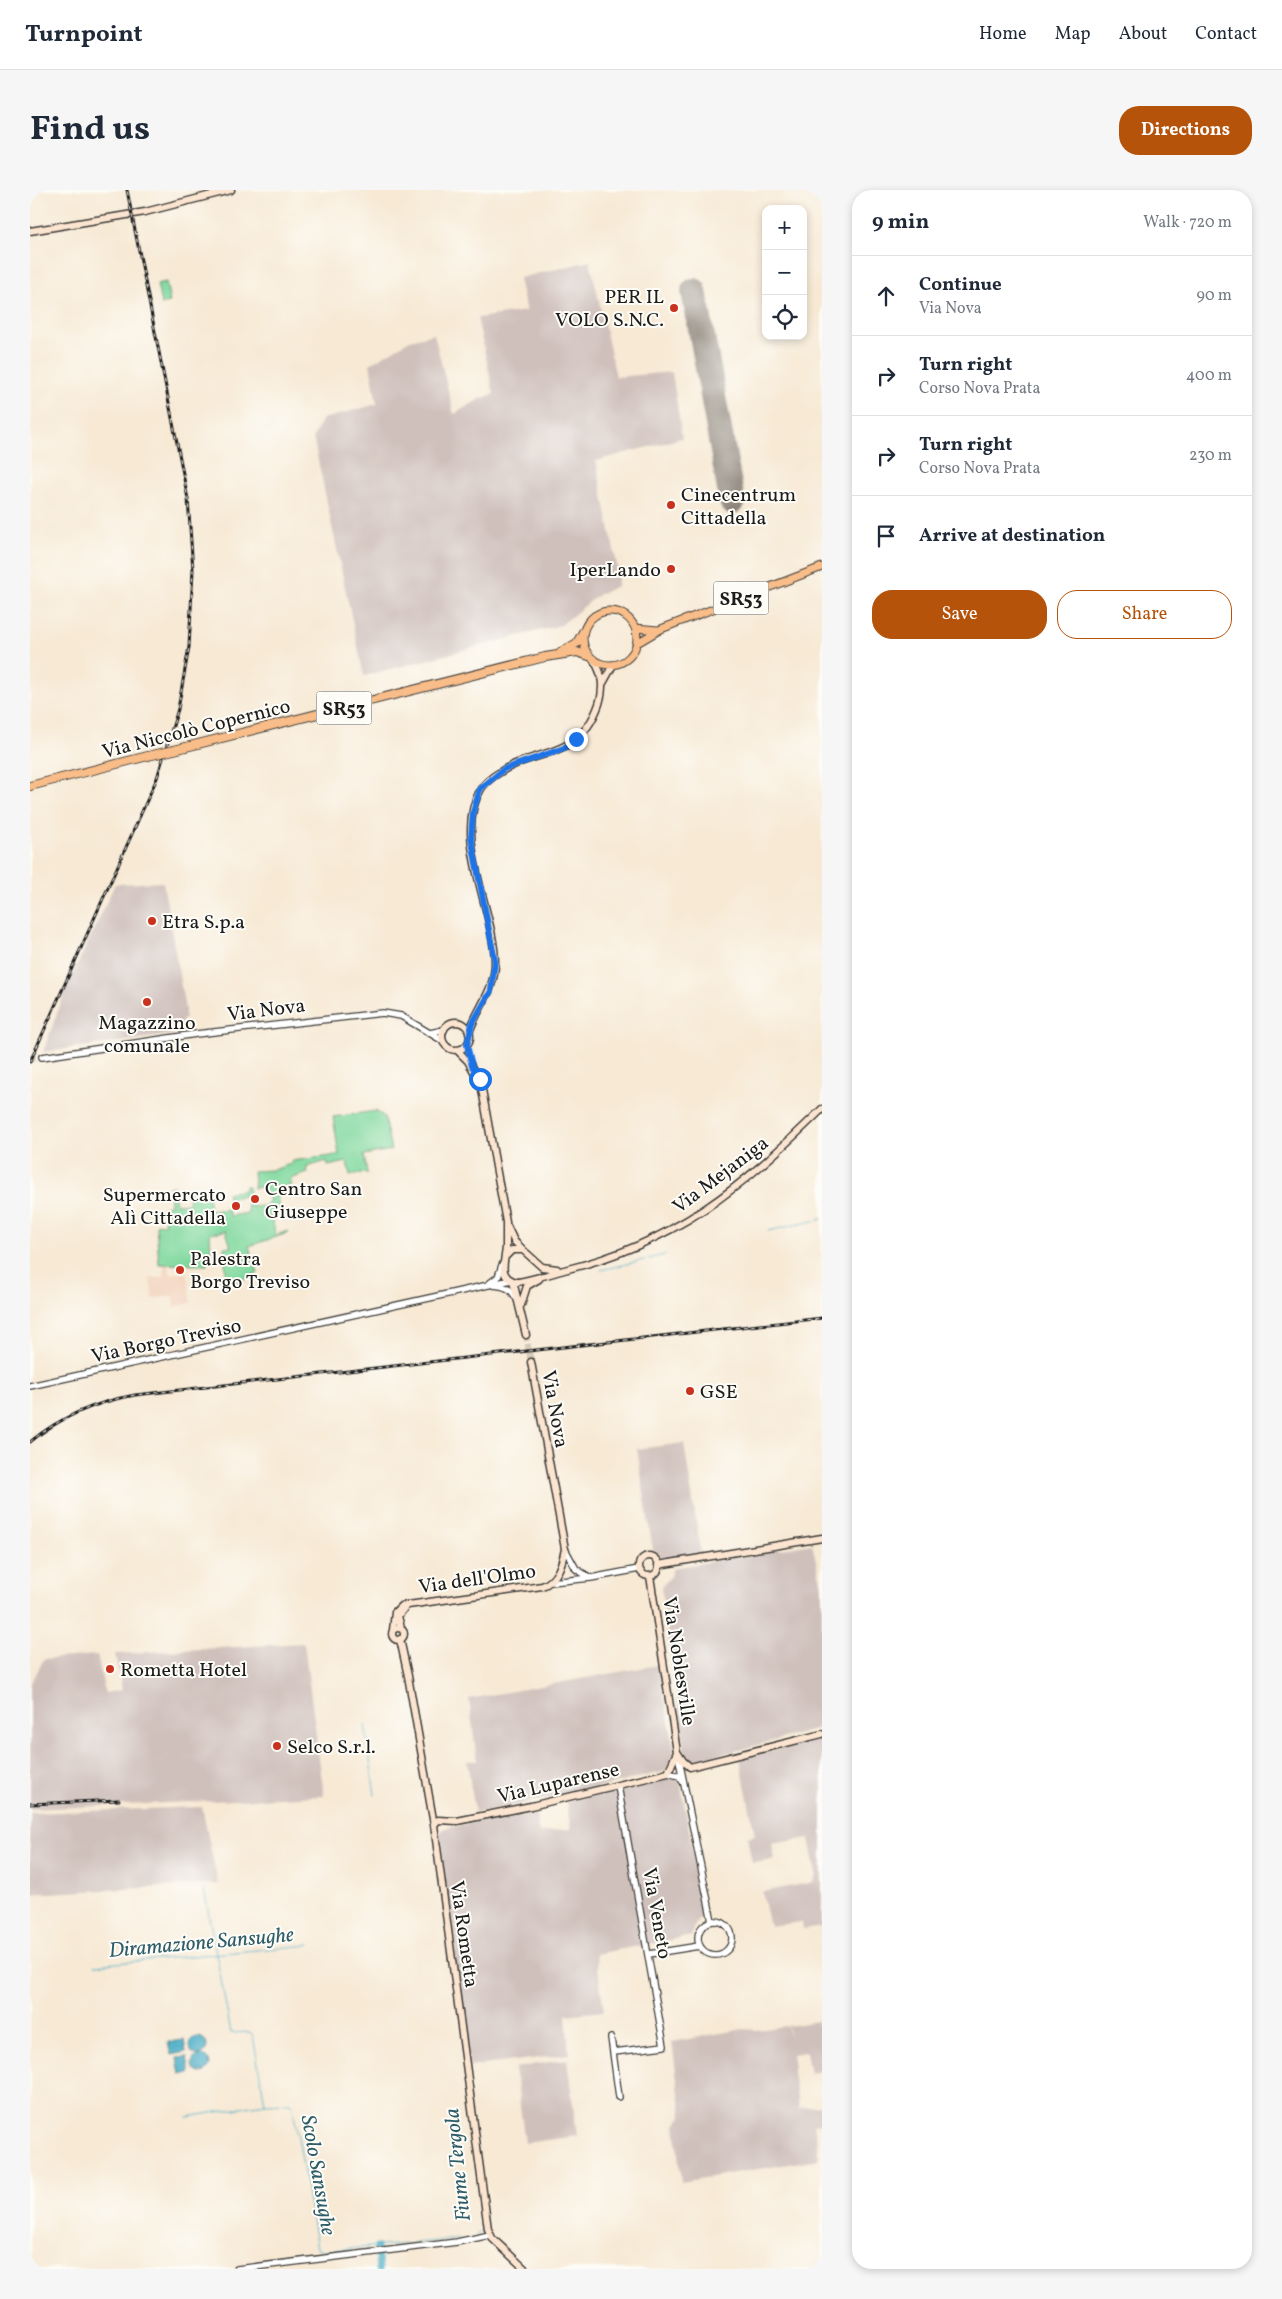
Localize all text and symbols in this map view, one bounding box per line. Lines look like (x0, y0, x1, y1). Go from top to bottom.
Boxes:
text: Turnpoint (25, 18, 143, 52)
text: Home (979, 22, 1027, 47)
text: Map (1055, 22, 1091, 47)
text: About (1119, 22, 1167, 47)
text: Contact (1195, 22, 1257, 47)
text: Find us (30, 106, 150, 154)
button: Directions (1119, 106, 1252, 155)
map controls (762, 205, 807, 340)
button: + (762, 205, 807, 250)
text: 9 min (872, 208, 929, 237)
text: Walk · 720 m (1143, 212, 1232, 234)
button: − (762, 250, 807, 295)
text: Continue (919, 272, 1002, 298)
icon: ahead (872, 282, 900, 310)
place label: PER IL VOLO S.N.C. (555, 284, 664, 335)
text: 90 m (1196, 285, 1232, 307)
button: locate (762, 295, 807, 340)
text: Via Nova (919, 298, 982, 320)
marker: PER IL VOLO S.N.C. (668, 302, 680, 314)
text: Turn right (919, 352, 1012, 378)
icon: right (872, 362, 900, 390)
text: 400 m (1186, 365, 1232, 387)
text: Corso Nova Prata (919, 378, 1040, 400)
text: Turn right (919, 432, 1012, 458)
icon: right (872, 442, 900, 470)
text: 230 m (1189, 445, 1232, 467)
text: Corso Nova Prata (919, 458, 1040, 480)
place label: Cinecentrum Cittadella (681, 482, 796, 533)
marker: Cinecentrum Cittadella (665, 499, 677, 511)
icon: arrive (872, 522, 900, 550)
text: Arrive at destination (919, 523, 1105, 549)
place label: IperLando (570, 557, 661, 585)
marker: IperLando (665, 563, 677, 575)
road number: SR53 (714, 582, 768, 614)
button: Save (872, 590, 1047, 639)
button: Share (1057, 590, 1232, 639)
road number: SR53 (316, 692, 372, 724)
street label: Via Niccolò Copernico (99, 693, 294, 767)
route end (565, 728, 588, 751)
place label: Etra S.p.a (162, 909, 245, 937)
marker: Etra S.p.a (146, 915, 158, 927)
street label: Via Nova (226, 992, 307, 1030)
marker: Magazzino comunale (141, 996, 153, 1008)
place label: Magazzino comunale (98, 1010, 196, 1061)
route start (469, 1068, 492, 1091)
street label: Via Mejaniga (667, 1130, 775, 1221)
place label: Centro San Giuseppe (265, 1176, 363, 1227)
place label: Supermercato Alì Cittadella (103, 1182, 226, 1233)
marker: Centro San Giuseppe (249, 1193, 261, 1205)
marker: Supermercato Alì Cittadella (230, 1200, 242, 1212)
place label: Palestra Borgo Treviso (190, 1246, 310, 1297)
marker: Palestra Borgo Treviso (174, 1264, 186, 1276)
street label: Via Borgo Treviso (89, 1312, 244, 1372)
street label: Via Nova (533, 1368, 575, 1450)
place label: GSE (700, 1379, 738, 1407)
marker: GSE (684, 1385, 696, 1397)
street label: Via dell'Olmo (417, 1558, 538, 1602)
street label: Via Noblesville (654, 1595, 702, 1728)
place label: Rometta Hotel (120, 1657, 247, 1685)
marker: Rometta Hotel (104, 1663, 116, 1675)
place label: Selco S.r.l. (287, 1734, 376, 1762)
marker: Selco S.r.l. (271, 1740, 283, 1752)
street label: Via Luparense (495, 1756, 622, 1812)
street label: Via Veneto (634, 1865, 678, 1961)
street label: Via Rometta (442, 1879, 484, 1990)
water label: Diramazione Sansughe (107, 1921, 295, 1966)
water label: Fiume Tergola (438, 2107, 479, 2223)
water label: Scolo Sansughe (293, 2113, 342, 2238)

